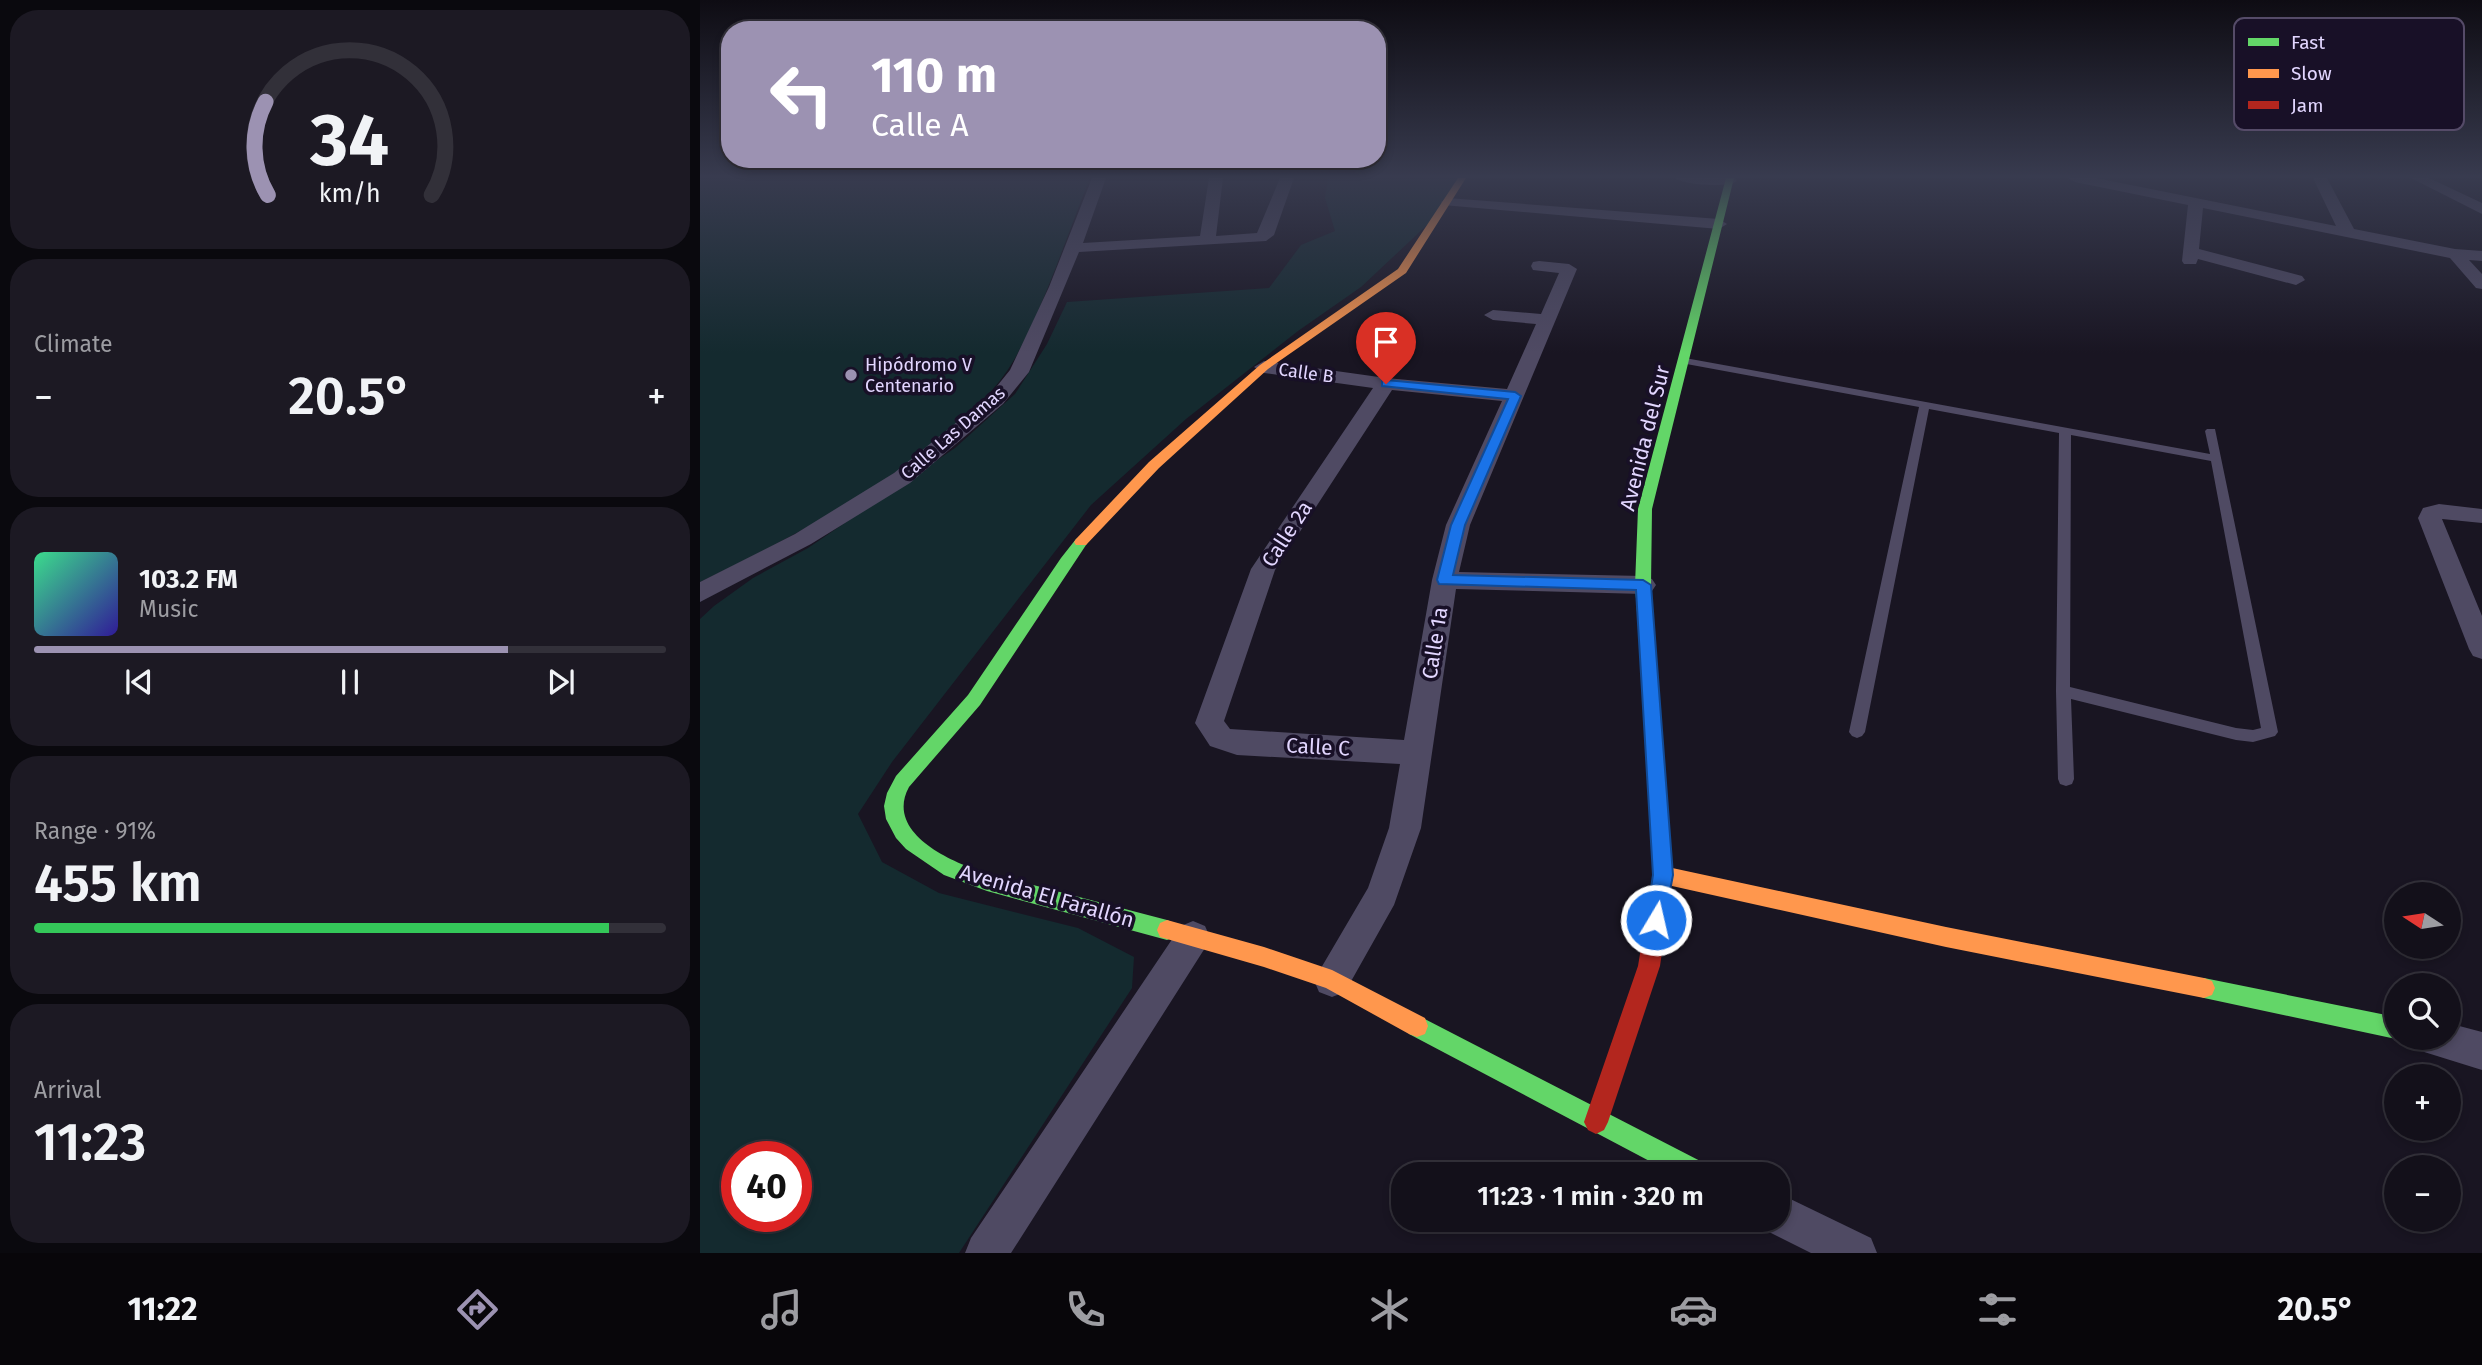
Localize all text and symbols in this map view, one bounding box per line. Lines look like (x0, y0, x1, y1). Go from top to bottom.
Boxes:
legend (2234, 18, 2464, 130)
text: Fast (2291, 31, 2325, 54)
text: 110 m (871, 46, 997, 105)
icon: left (756, 49, 847, 140)
text: Slow (2291, 62, 2332, 85)
text: Jam (2291, 94, 2323, 117)
text: 34 (310, 98, 389, 185)
text: Calle A (871, 106, 969, 144)
text: km/h (319, 179, 381, 209)
pin (1356, 312, 1416, 384)
icon: arrive (1367, 323, 1405, 361)
text: Climate (34, 330, 113, 358)
place label: Hipódromo V Centenario (865, 354, 972, 397)
street label: Calle B (1277, 358, 1335, 388)
street label: Avenida del Sur (1614, 363, 1676, 513)
text: 20.5° (288, 365, 412, 428)
marker: Hipódromo V Centenario (843, 367, 859, 383)
text: − (34, 374, 53, 420)
text: + (647, 374, 666, 420)
street label: Calle Las Damas (896, 382, 1010, 484)
street label: Calle 2a (1256, 496, 1318, 572)
text: 103.2 FM (139, 564, 238, 595)
text: Music (139, 595, 199, 623)
street label: Calle 1a (1416, 605, 1454, 681)
icon: previous (120, 663, 158, 701)
icon: pause (331, 663, 369, 701)
icon: next (542, 663, 580, 701)
street label: Calle C (1285, 732, 1351, 762)
text: Range · 91% (34, 817, 156, 845)
text: 455 km (34, 852, 202, 915)
street label: Avenida El Farallón (957, 859, 1137, 933)
north arrow (2384, 882, 2460, 959)
map controls (2384, 882, 2461, 1232)
position arrow (1619, 883, 1693, 957)
button: search (2384, 973, 2461, 1050)
button: + (2384, 1064, 2461, 1141)
text: Arrival (34, 1076, 101, 1104)
text: 11:23 (34, 1111, 146, 1174)
speed limit sign: 40 (721, 1141, 812, 1232)
button: − (2384, 1155, 2461, 1232)
text: 11:23 · 1 min · 320 m (1477, 1181, 1704, 1212)
icon: directions (453, 1285, 502, 1334)
icon: music (757, 1285, 806, 1334)
icon: phone (1061, 1285, 1110, 1334)
icon: climate (1365, 1285, 1414, 1334)
icon: car (1669, 1285, 1718, 1334)
icon: filters (1973, 1285, 2022, 1334)
text: 11:22 (128, 1290, 197, 1328)
text: 20.5° (2278, 1290, 2354, 1328)

